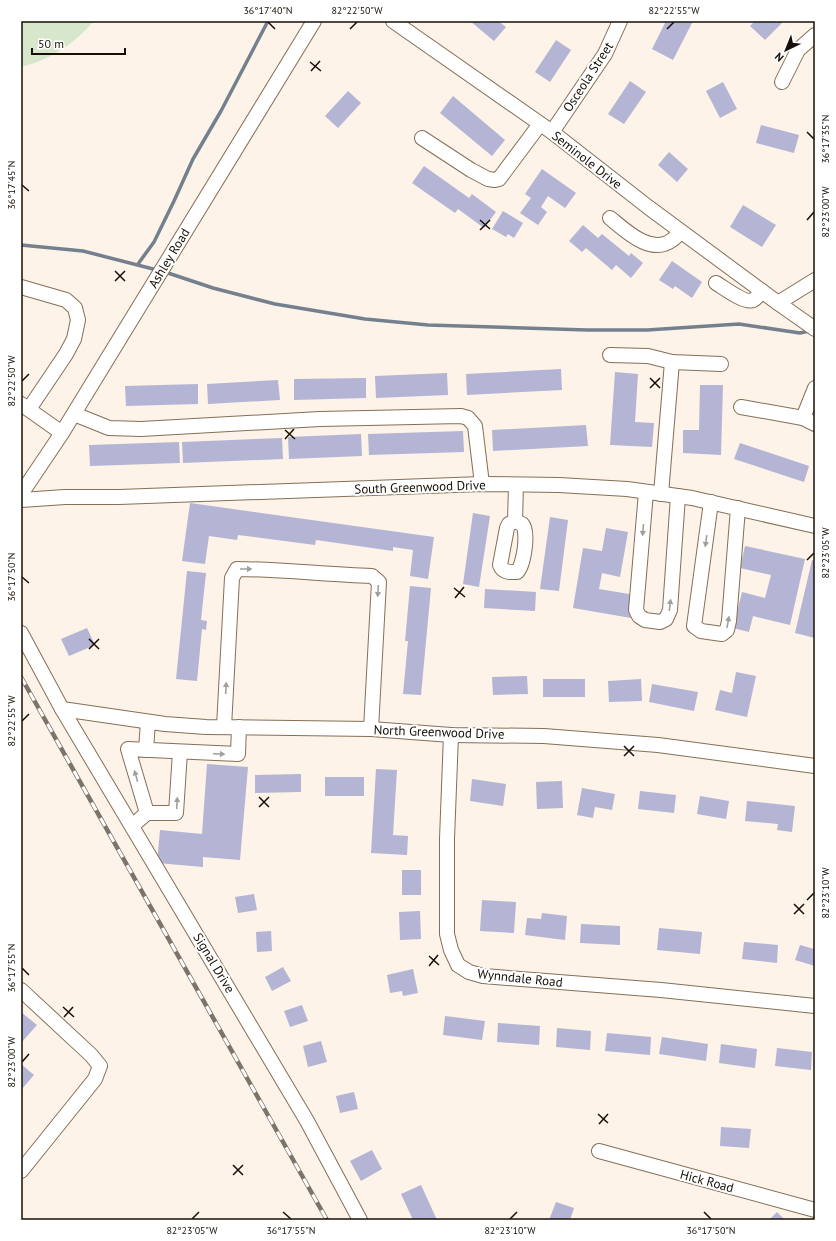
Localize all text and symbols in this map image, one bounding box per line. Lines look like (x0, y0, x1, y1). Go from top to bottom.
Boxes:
text: 36°17'40"N (243, 4, 293, 17)
text: 82°22'50"W (331, 4, 383, 17)
text: 82°22'55"W (648, 4, 700, 17)
scale bar (32, 30, 125, 56)
north arrow (766, 30, 806, 70)
text: 50 m (38, 36, 64, 51)
street label: Osceola Street (559, 38, 617, 115)
text: N (772, 50, 787, 65)
text: 36°17'35"N (819, 114, 832, 164)
street label: Seminole Drive (548, 127, 626, 193)
text: 36°17'45"N (5, 160, 18, 210)
text: 82°23'00"W (819, 186, 832, 238)
street label: Ashley Road (144, 225, 194, 291)
text: 82°22'50"W (5, 355, 18, 407)
street label: South Greenwood Drive (354, 476, 486, 498)
one-way arrow (639, 524, 646, 536)
text: 82°23'05"W (819, 527, 832, 579)
one-way arrow (703, 535, 709, 547)
text: 36°17'50"N (5, 552, 18, 602)
one-way arrow (240, 566, 253, 572)
one-way arrow (375, 585, 382, 597)
one-way arrow (667, 599, 673, 611)
one-way arrow (725, 616, 731, 628)
one-way arrow (223, 682, 230, 694)
text: 82°22'55"W (5, 695, 18, 747)
street label: North Greenwood Drive (373, 721, 505, 743)
one-way arrow (213, 750, 225, 757)
one-way arrow (133, 770, 139, 782)
one-way arrow (174, 796, 180, 809)
text: 82°23'10"W (819, 867, 832, 919)
street label: Signal Drive (189, 930, 239, 996)
text: 36°17'55"N (5, 943, 18, 993)
street label: Wynndale Road (477, 965, 563, 991)
text: 82°23'00"W (5, 1036, 18, 1088)
street label: Hick Road (678, 1166, 736, 1196)
text: 82°23'05"W (166, 1224, 218, 1237)
text: 36°17'55"N (266, 1224, 316, 1237)
text: 82°23'10"W (484, 1224, 536, 1237)
text: 36°17'50"N (686, 1224, 736, 1237)

